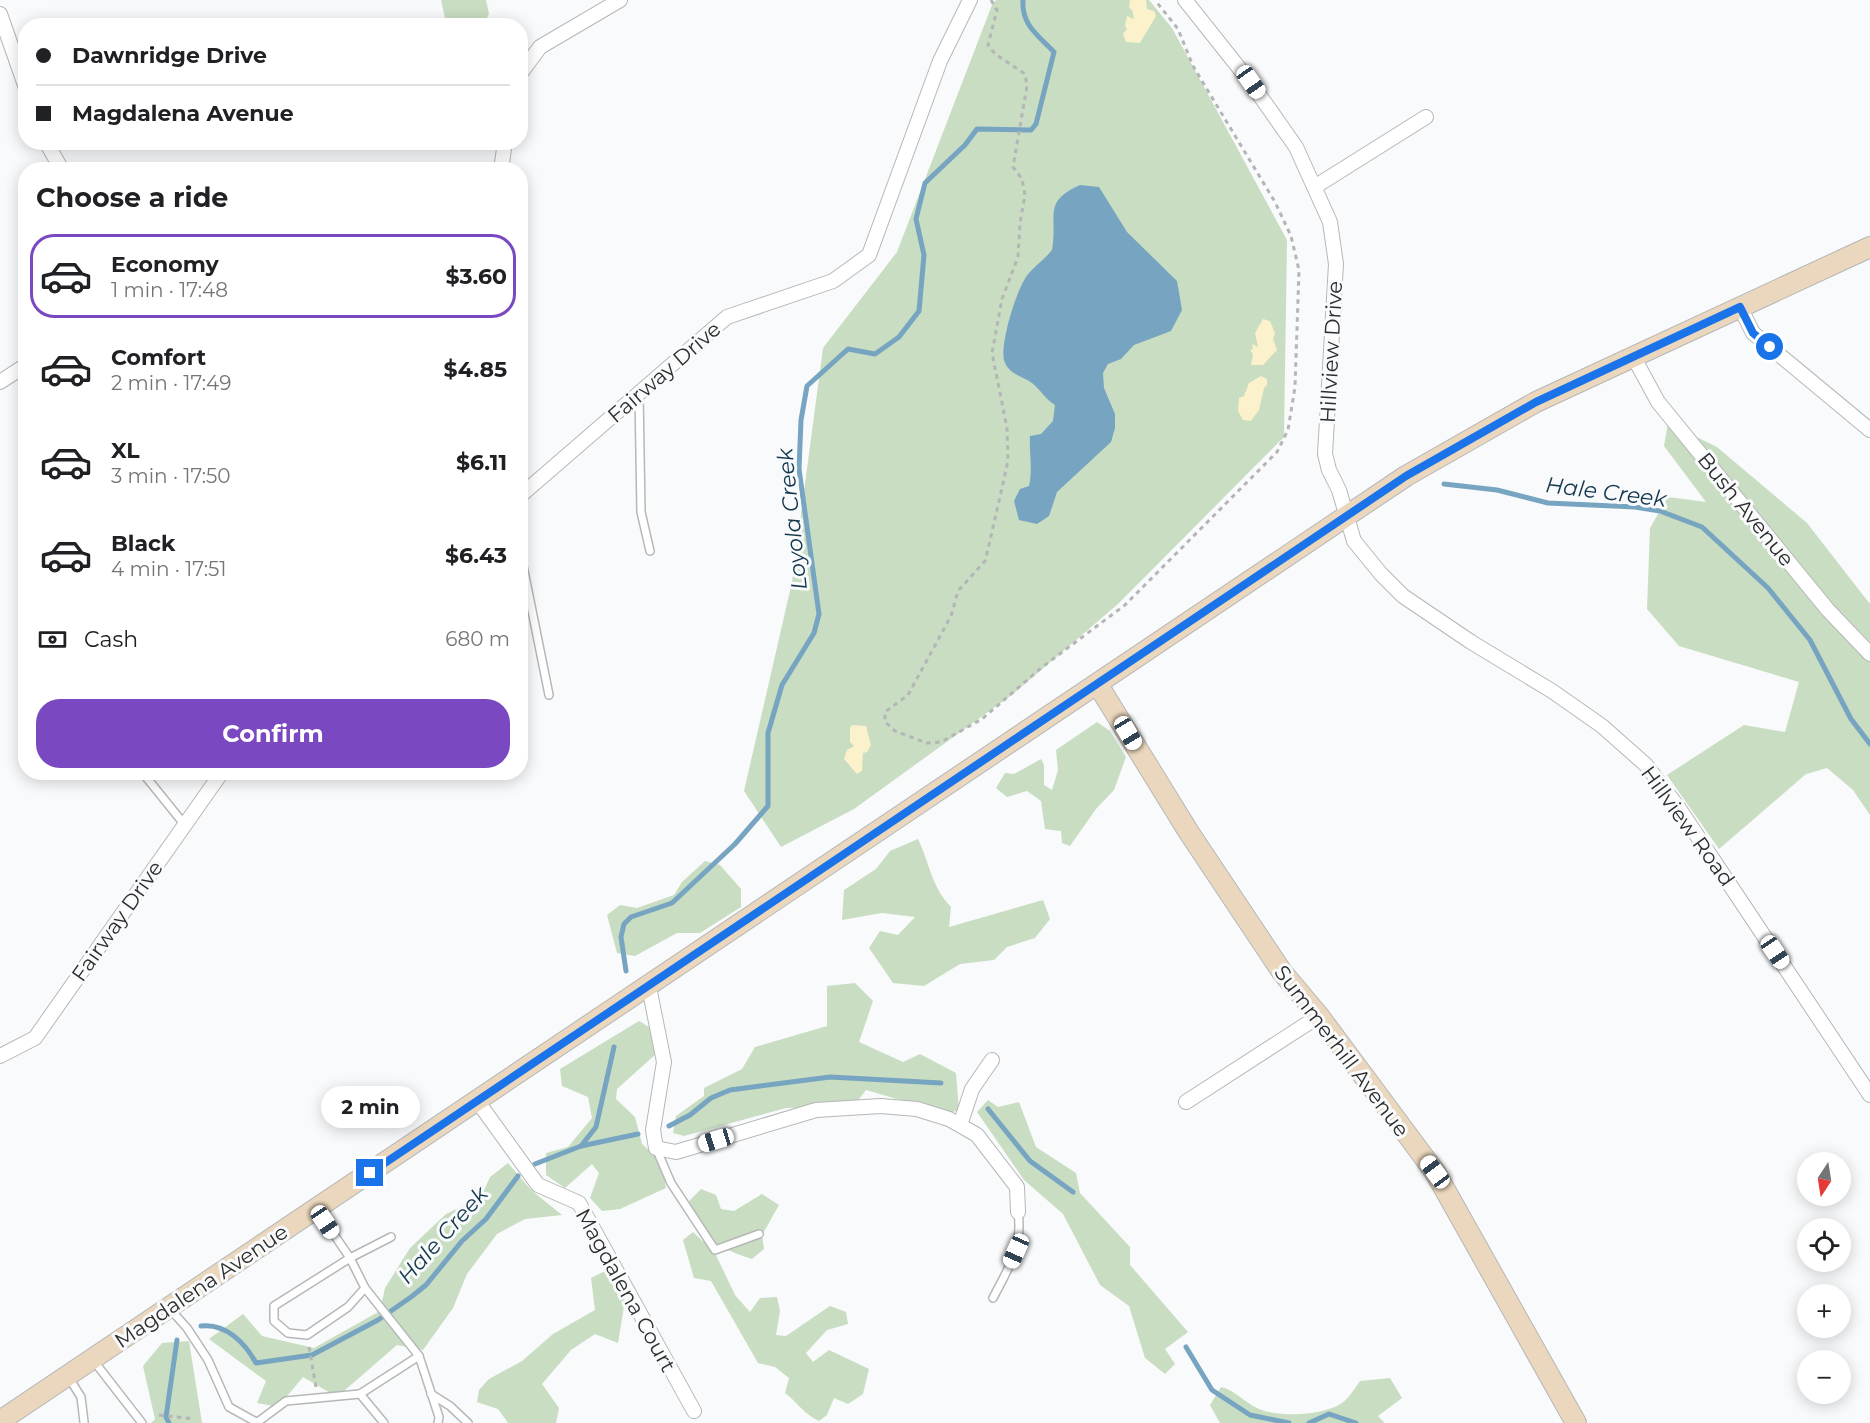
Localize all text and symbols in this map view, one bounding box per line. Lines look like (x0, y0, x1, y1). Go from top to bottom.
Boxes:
text: Dawnridge Drive (72, 42, 267, 69)
car (1233, 62, 1269, 102)
text: Magdalena Avenue (72, 100, 294, 127)
text: Choose a ride (36, 181, 228, 214)
icon: car (39, 249, 93, 303)
text: Economy (111, 251, 219, 278)
text: $3.60 (446, 263, 507, 290)
text: 1 min · 17:48 (111, 278, 228, 302)
street label: Hillview Drive (1315, 280, 1347, 424)
street label: Fairway Drive (602, 316, 726, 428)
route start (1756, 333, 1783, 360)
icon: car (39, 342, 93, 396)
text: Comfort (111, 344, 206, 371)
text: $4.85 (444, 356, 507, 383)
text: 2 min · 17:49 (111, 371, 231, 395)
icon: car (39, 435, 93, 489)
text: XL (111, 437, 140, 464)
water label: Loyola Creek (771, 446, 813, 591)
street label: Bush Avenue (1692, 447, 1800, 571)
text: $6.11 (456, 449, 507, 476)
text: 3 min · 17:50 (111, 464, 231, 488)
water label: Hale Creek (1544, 471, 1669, 513)
icon: car (39, 528, 93, 582)
text: Black (111, 530, 175, 557)
text: $6.43 (445, 542, 507, 569)
text: 4 min · 17:51 (111, 557, 226, 581)
icon: cash (36, 623, 69, 656)
text: Cash (84, 626, 138, 653)
text: 680 m (445, 627, 510, 651)
button: Confirm (36, 699, 510, 768)
car (1111, 713, 1145, 753)
street label: Hillview Road (1636, 761, 1740, 891)
street label: Fairway Drive (66, 856, 168, 986)
car (1757, 932, 1793, 972)
street label: Summerhill Avenue (1269, 960, 1415, 1142)
callout: 2 min (320, 1086, 419, 1128)
text: 2 min (341, 1095, 400, 1119)
car (696, 1126, 736, 1154)
car (1417, 1152, 1453, 1192)
north arrow (1797, 1152, 1851, 1206)
map controls (1797, 1152, 1851, 1404)
route end (356, 1159, 383, 1186)
water label: Hale Creek (392, 1180, 494, 1289)
car (307, 1202, 343, 1242)
street label: Magdalena Court (571, 1204, 681, 1376)
button: locate (1797, 1218, 1851, 1272)
street label: Magdalena Avenue (110, 1219, 292, 1353)
car (1000, 1231, 1032, 1271)
button: + (1797, 1284, 1851, 1338)
button: − (1797, 1350, 1851, 1404)

